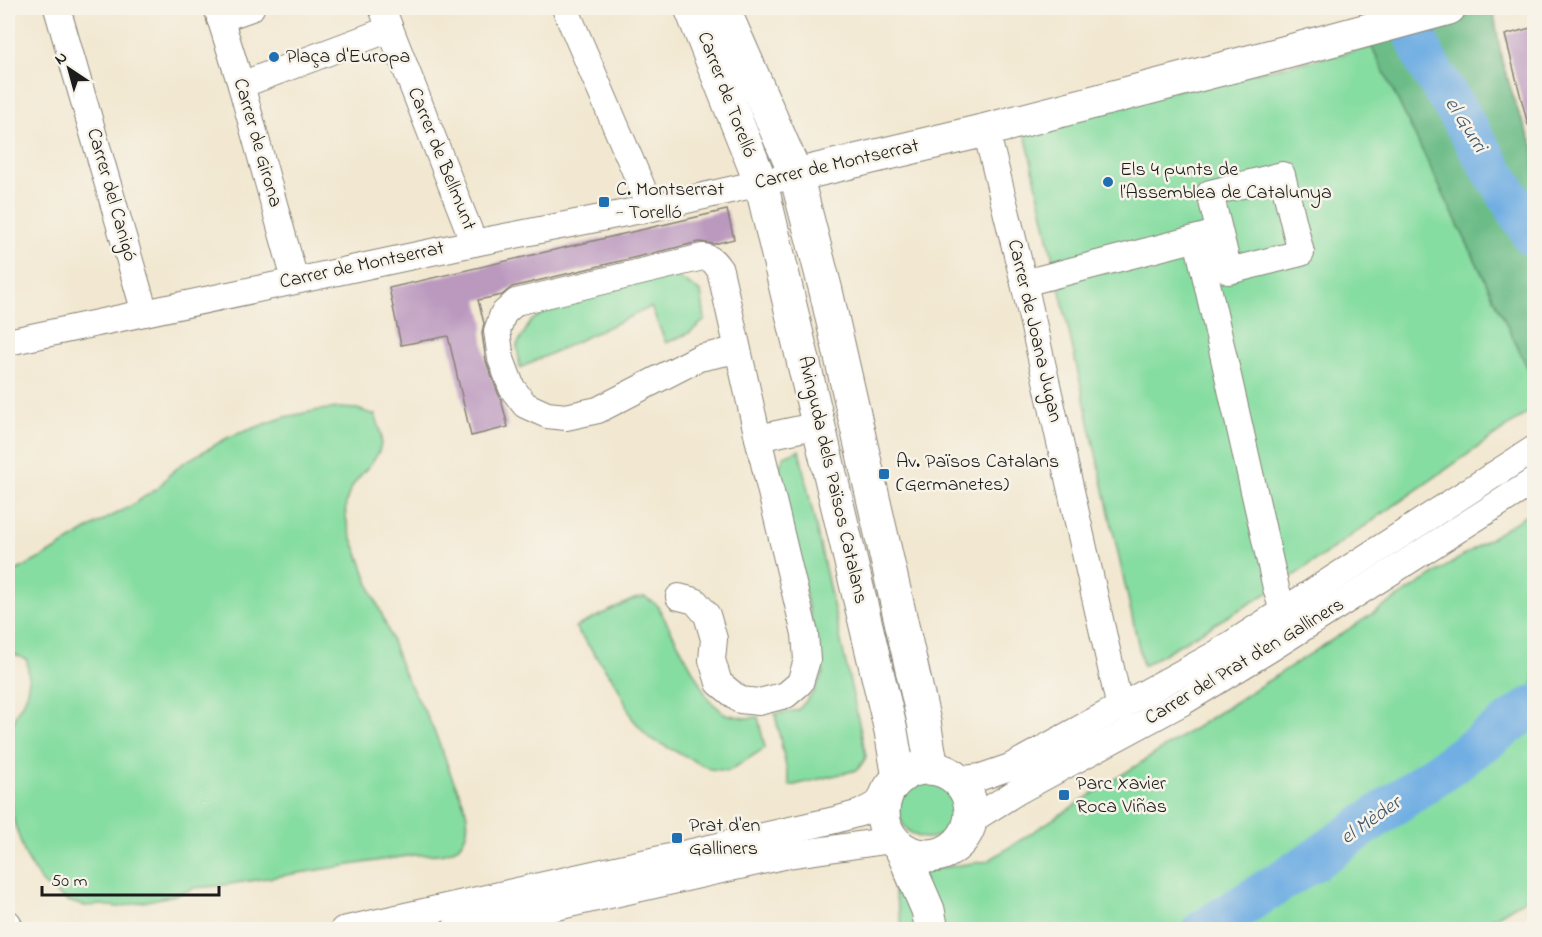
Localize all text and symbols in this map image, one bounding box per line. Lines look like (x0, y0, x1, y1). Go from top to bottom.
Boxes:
street label: Carrer de Torelló (689, 28, 763, 162)
north arrow (39, 39, 99, 99)
place label: Plaça d'Europa (286, 43, 410, 72)
text: N (50, 45, 73, 71)
marker: Plaça d'Europa (267, 50, 281, 64)
street label: Carrer de Girona (225, 75, 289, 211)
street label: Carrer de Bellmunt (399, 83, 483, 235)
water label: el Gurri (1436, 92, 1495, 160)
street label: Carrer del Canigó (77, 125, 144, 265)
street label: Carrer de Montserrat (752, 132, 922, 198)
place label: Els 4 punts de l’Assemblea de Catalunya (1120, 156, 1332, 208)
marker: Els 4 punts de l’Assemblea de Catalunya (1101, 175, 1115, 189)
place label: C. Montserrat - Torelló (616, 176, 725, 228)
marker: C. Montserrat - Torelló (597, 195, 611, 209)
street label: Carrer de Montserrat (277, 234, 447, 298)
street label: Carrer de Joana Jugan (998, 237, 1069, 426)
street label: Avinguda dels Països Catalans (788, 353, 875, 607)
place label: Av. Països Catalans (Germanetes) (896, 448, 1059, 500)
marker: Av. Països Catalans (Germanetes) (877, 467, 891, 481)
street label: Carrer del Prat d'en Galliners (1140, 591, 1350, 733)
place label: Parc Xavier Roca Viñas (1076, 770, 1167, 822)
marker: Parc Xavier Roca Viñas (1057, 788, 1071, 802)
water label: el Mèder (1335, 788, 1410, 853)
place label: Prat d'en Galliners (689, 812, 760, 864)
marker: Prat d'en Galliners (670, 831, 684, 845)
scale bar (42, 859, 219, 897)
text: 50 m (51, 869, 88, 895)

